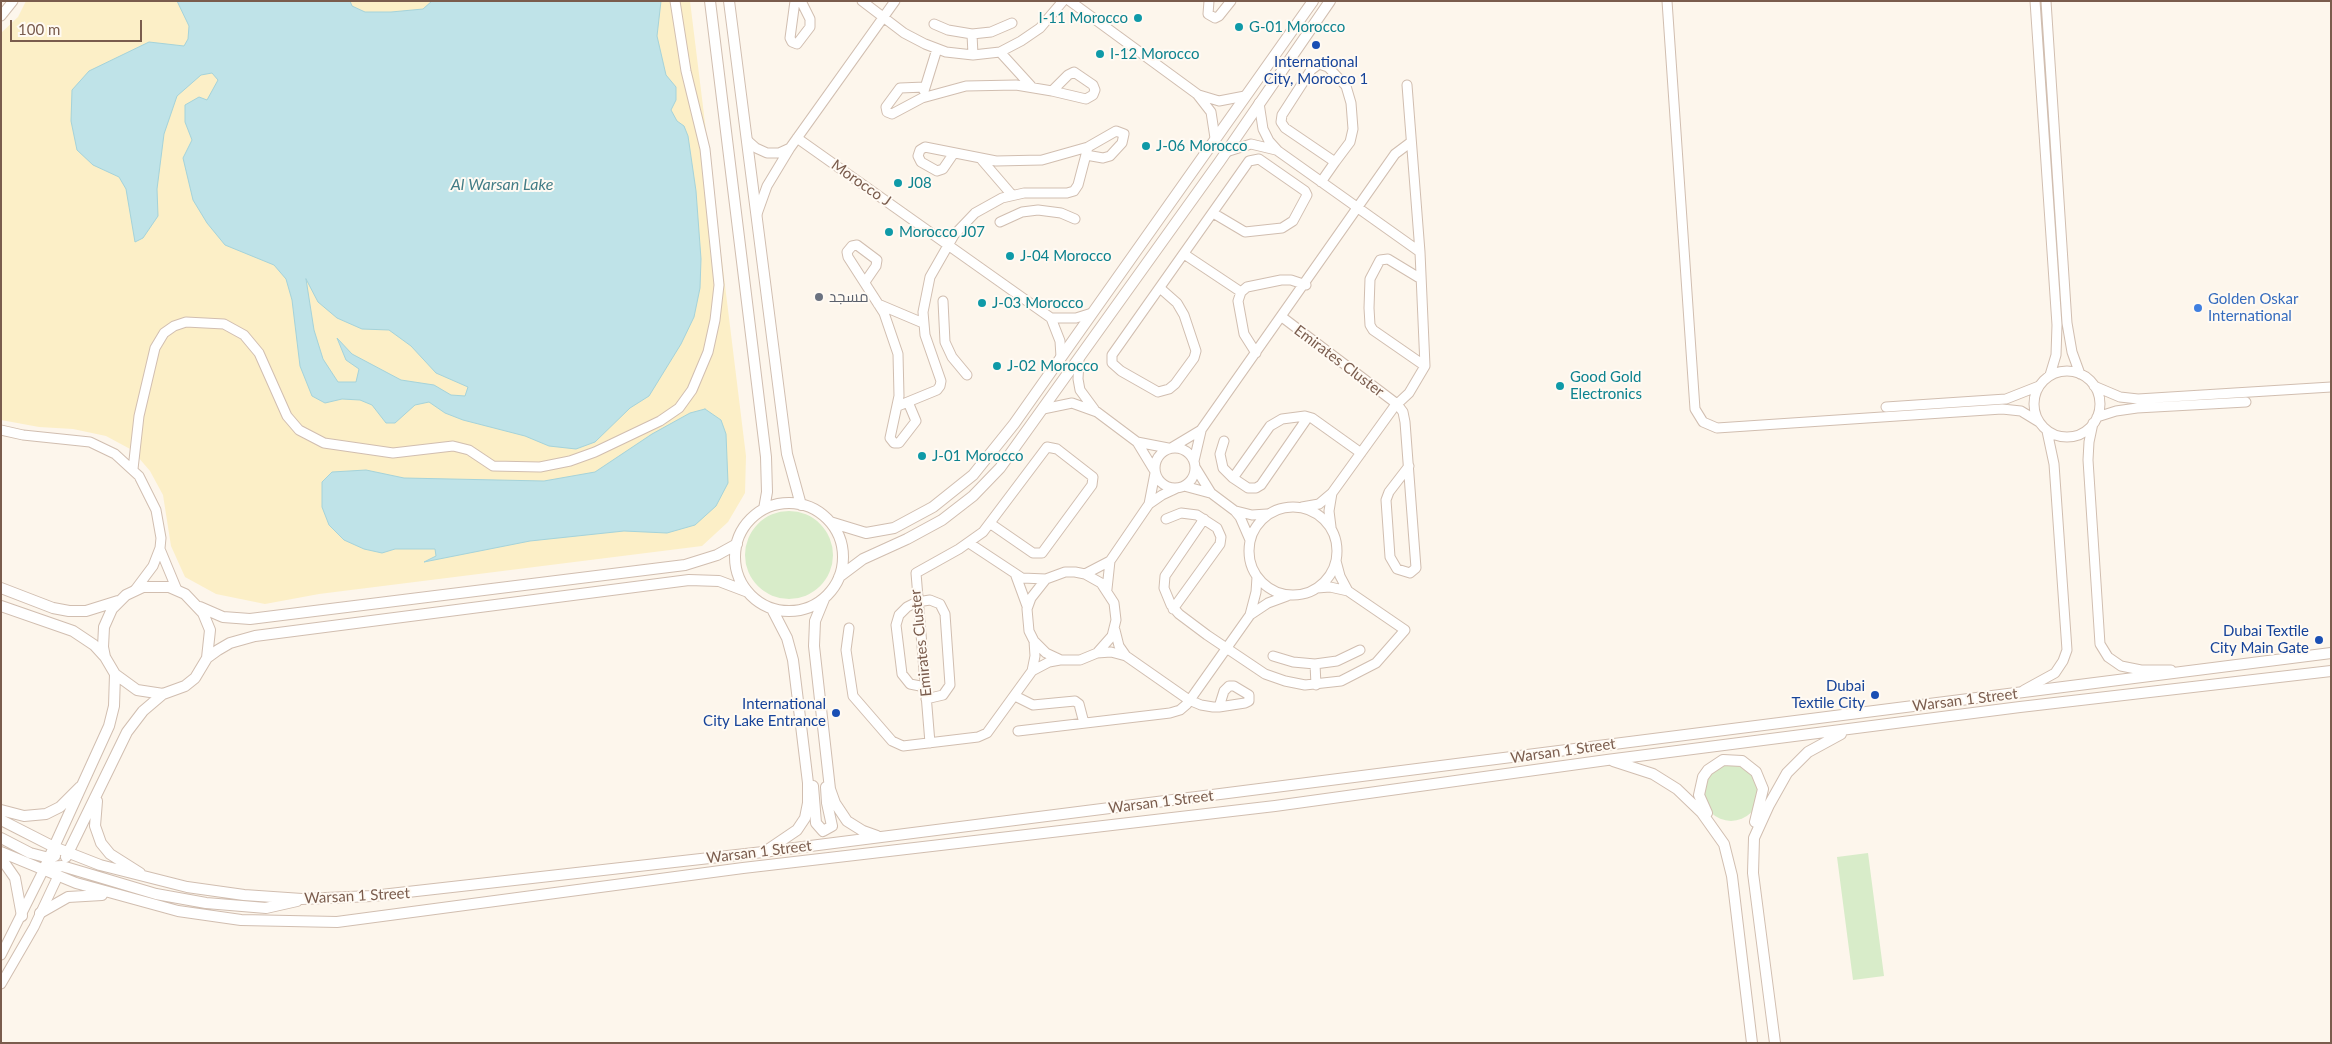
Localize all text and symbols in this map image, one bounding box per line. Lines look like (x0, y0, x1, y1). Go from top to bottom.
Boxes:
place label: I-11 Morocco (1039, 9, 1128, 27)
scale bar (12, 10, 145, 42)
marker: I-11 Morocco (1132, 12, 1144, 24)
place label: G-01 Morocco (1249, 18, 1345, 36)
text: 100 m (18, 20, 60, 38)
marker: G-01 Morocco (1233, 21, 1245, 33)
marker: International City, Morocco 1 (1310, 39, 1322, 51)
place label: I-12 Morocco (1110, 45, 1199, 63)
marker: I-12 Morocco (1094, 48, 1106, 60)
place label: International City, Morocco 1 (1264, 53, 1368, 88)
place label: J-06 Morocco (1156, 137, 1248, 155)
marker: J-06 Morocco (1140, 140, 1152, 152)
street label: Morocco J (828, 156, 894, 210)
place label: J08 (908, 174, 932, 192)
water label: Al Warsan Lake (451, 175, 553, 195)
marker: J08 (892, 177, 904, 189)
place label: Morocco J07 (899, 223, 985, 241)
marker: Morocco J07 (883, 226, 895, 238)
place label: J-04 Morocco (1020, 247, 1112, 265)
marker: J-04 Morocco (1004, 250, 1016, 262)
place label: مسجد (829, 288, 869, 306)
place label: Golden Oskar International (2208, 290, 2298, 325)
marker: مسجد (813, 291, 825, 303)
place label: J-03 Morocco (992, 294, 1084, 312)
marker: J-03 Morocco (976, 297, 988, 309)
marker: Golden Oskar International (2192, 302, 2204, 314)
street label: Emirates Cluster (1291, 321, 1387, 401)
place label: J-02 Morocco (1007, 357, 1099, 375)
marker: J-02 Morocco (991, 360, 1003, 372)
place label: Good Gold Electronics (1570, 368, 1642, 403)
marker: Good Gold Electronics (1554, 380, 1566, 392)
place label: J-01 Morocco (932, 447, 1024, 465)
marker: J-01 Morocco (916, 450, 928, 462)
street label: Emirates Cluster (906, 588, 936, 698)
place label: Dubai Textile City Main Gate (2210, 622, 2309, 657)
marker: Dubai Textile City Main Gate (2313, 634, 2325, 646)
place label: Dubai Textile City (1791, 677, 1865, 712)
street label: Warsan 1 Street (1911, 685, 2019, 715)
marker: Dubai Textile City (1869, 689, 1881, 701)
place label: International City Lake Entrance (703, 695, 826, 730)
marker: International City Lake Entrance (830, 707, 842, 719)
street label: Warsan 1 Street (1509, 735, 1617, 767)
street label: Warsan 1 Street (1107, 787, 1215, 817)
street label: Warsan 1 Street (705, 837, 813, 867)
street label: Warsan 1 Street (304, 884, 410, 908)

